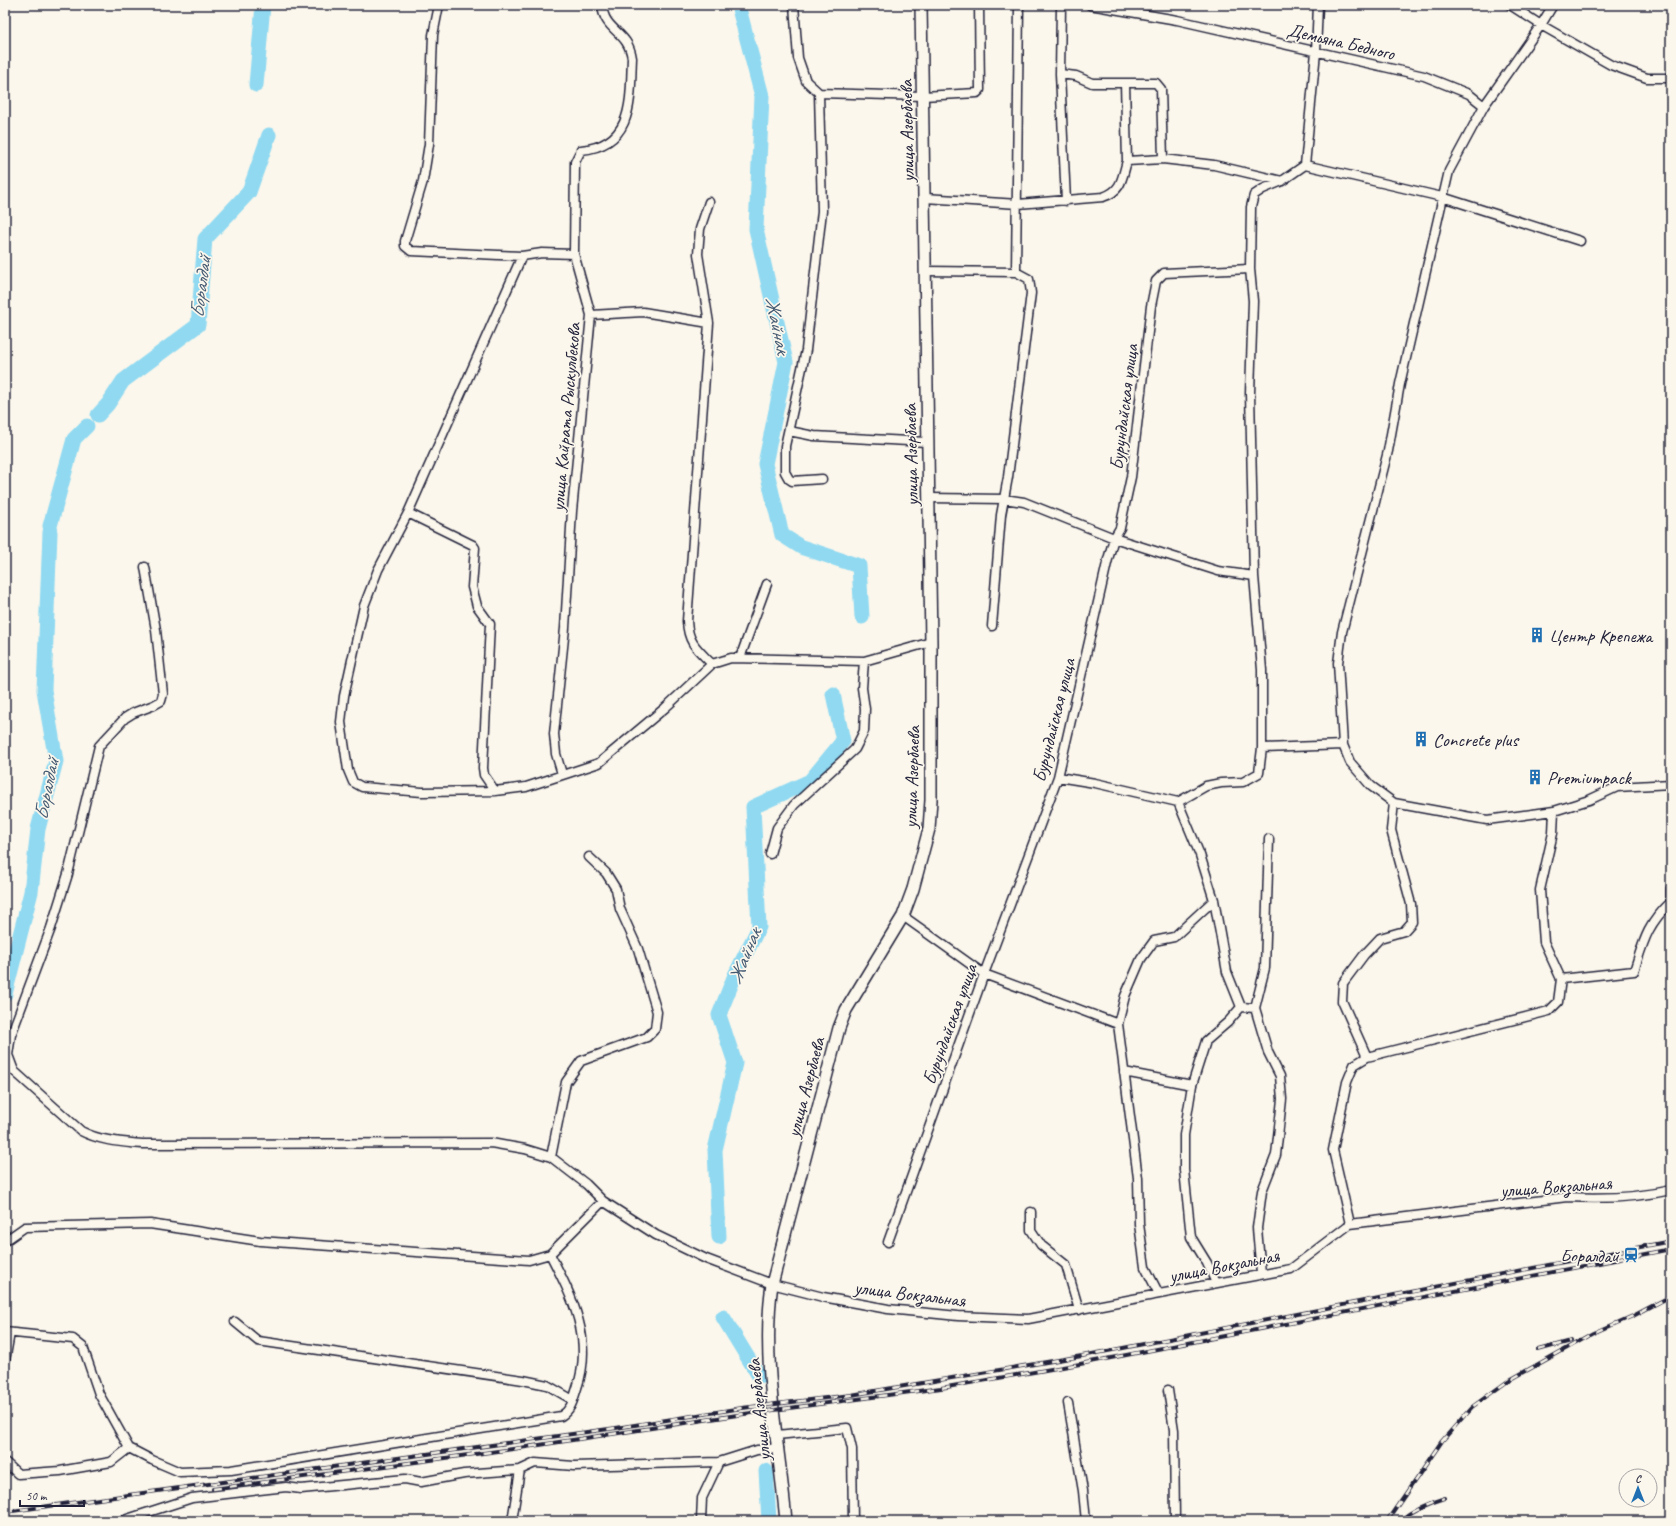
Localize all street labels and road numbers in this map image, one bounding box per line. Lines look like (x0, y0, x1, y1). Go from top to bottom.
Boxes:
street label: Демьяна Бедного (1285, 18, 1398, 66)
street label: улица Азербаева (894, 78, 920, 183)
street label: улица Кайрата Рыскулбекова (546, 320, 586, 513)
street label: Бурундайская улица (1104, 342, 1144, 471)
street label: улица Азербаева (898, 402, 924, 507)
street label: Бурундайская улица (1027, 655, 1081, 784)
street label: улица Азербаева (898, 724, 926, 830)
street label: Бурундайская улица (917, 960, 983, 1088)
street label: улица Азербаева (781, 1033, 831, 1141)
street label: улица Вокзальная (1499, 1171, 1614, 1203)
street label: улица Вокзальная (1166, 1243, 1282, 1289)
street label: улица Вокзальная (852, 1275, 968, 1313)
street label: улица Азербаева (742, 1356, 776, 1463)

